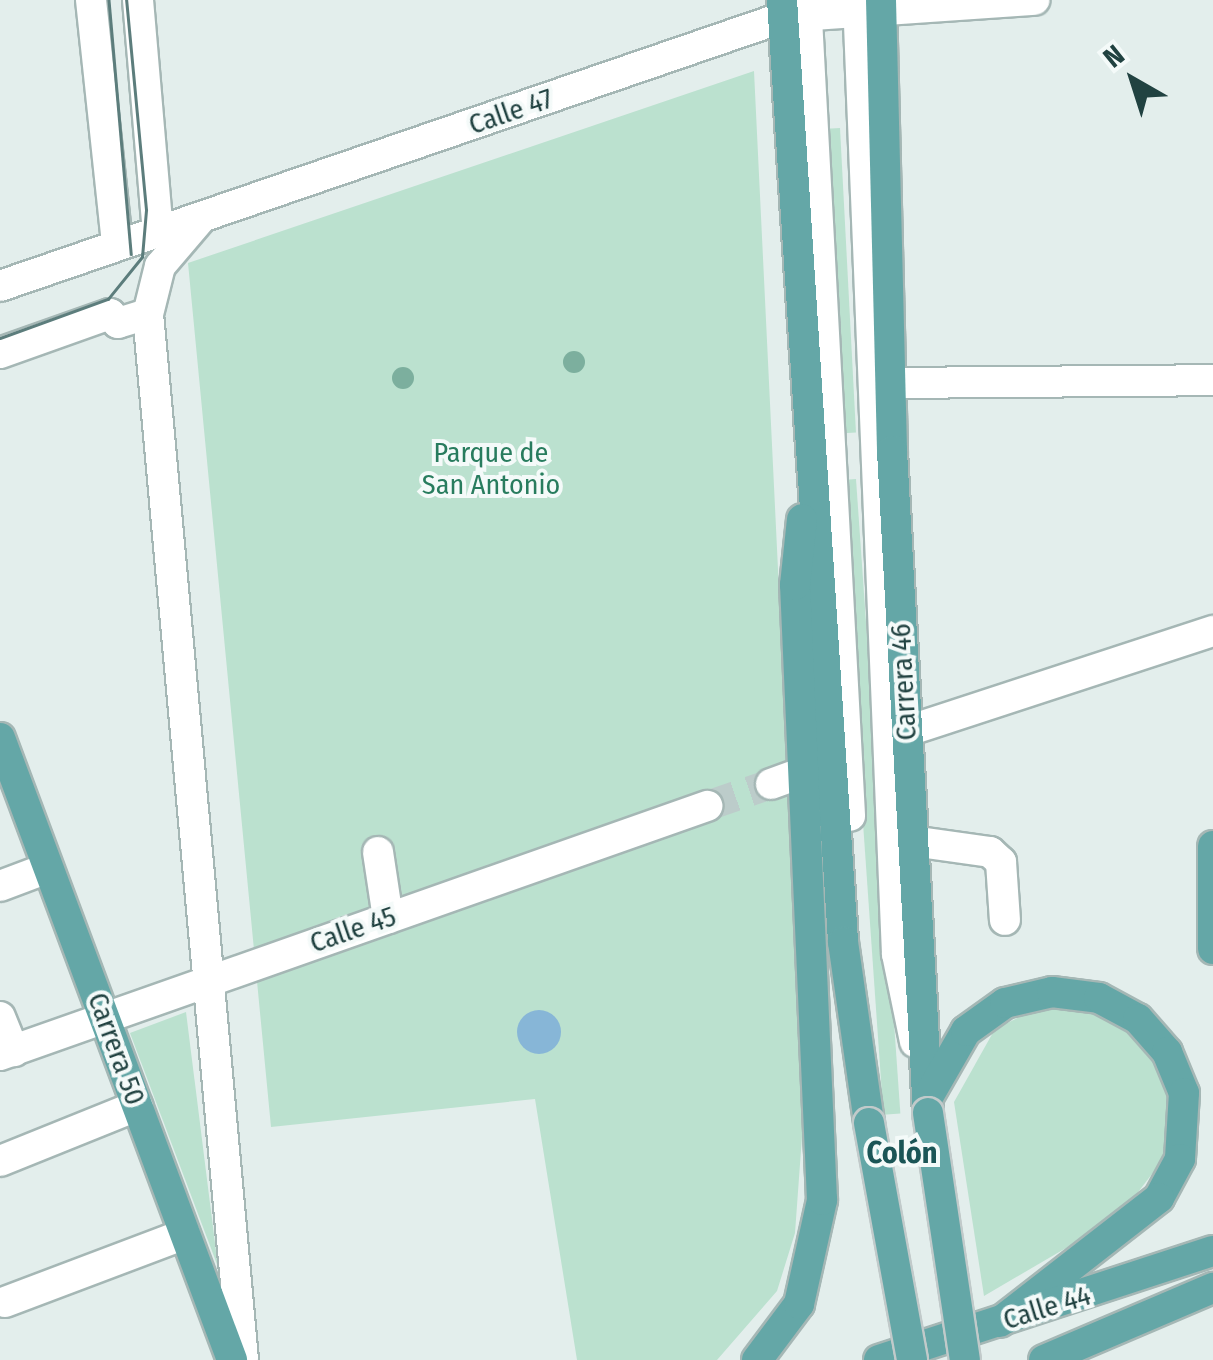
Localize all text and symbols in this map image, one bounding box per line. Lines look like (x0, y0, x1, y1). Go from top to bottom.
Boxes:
north arrow (1083, 30, 1183, 130)
text: N (1097, 38, 1131, 74)
street label: Calle 47 (464, 82, 558, 142)
park label: Parque de San Antonio (422, 436, 560, 502)
street label: Carrera 46 (884, 623, 924, 741)
street label: Calle 45 (306, 900, 400, 960)
street label: Carrera 50 (80, 988, 152, 1110)
district label: Colón (867, 1135, 937, 1171)
street label: Calle 44 (999, 1279, 1095, 1337)

